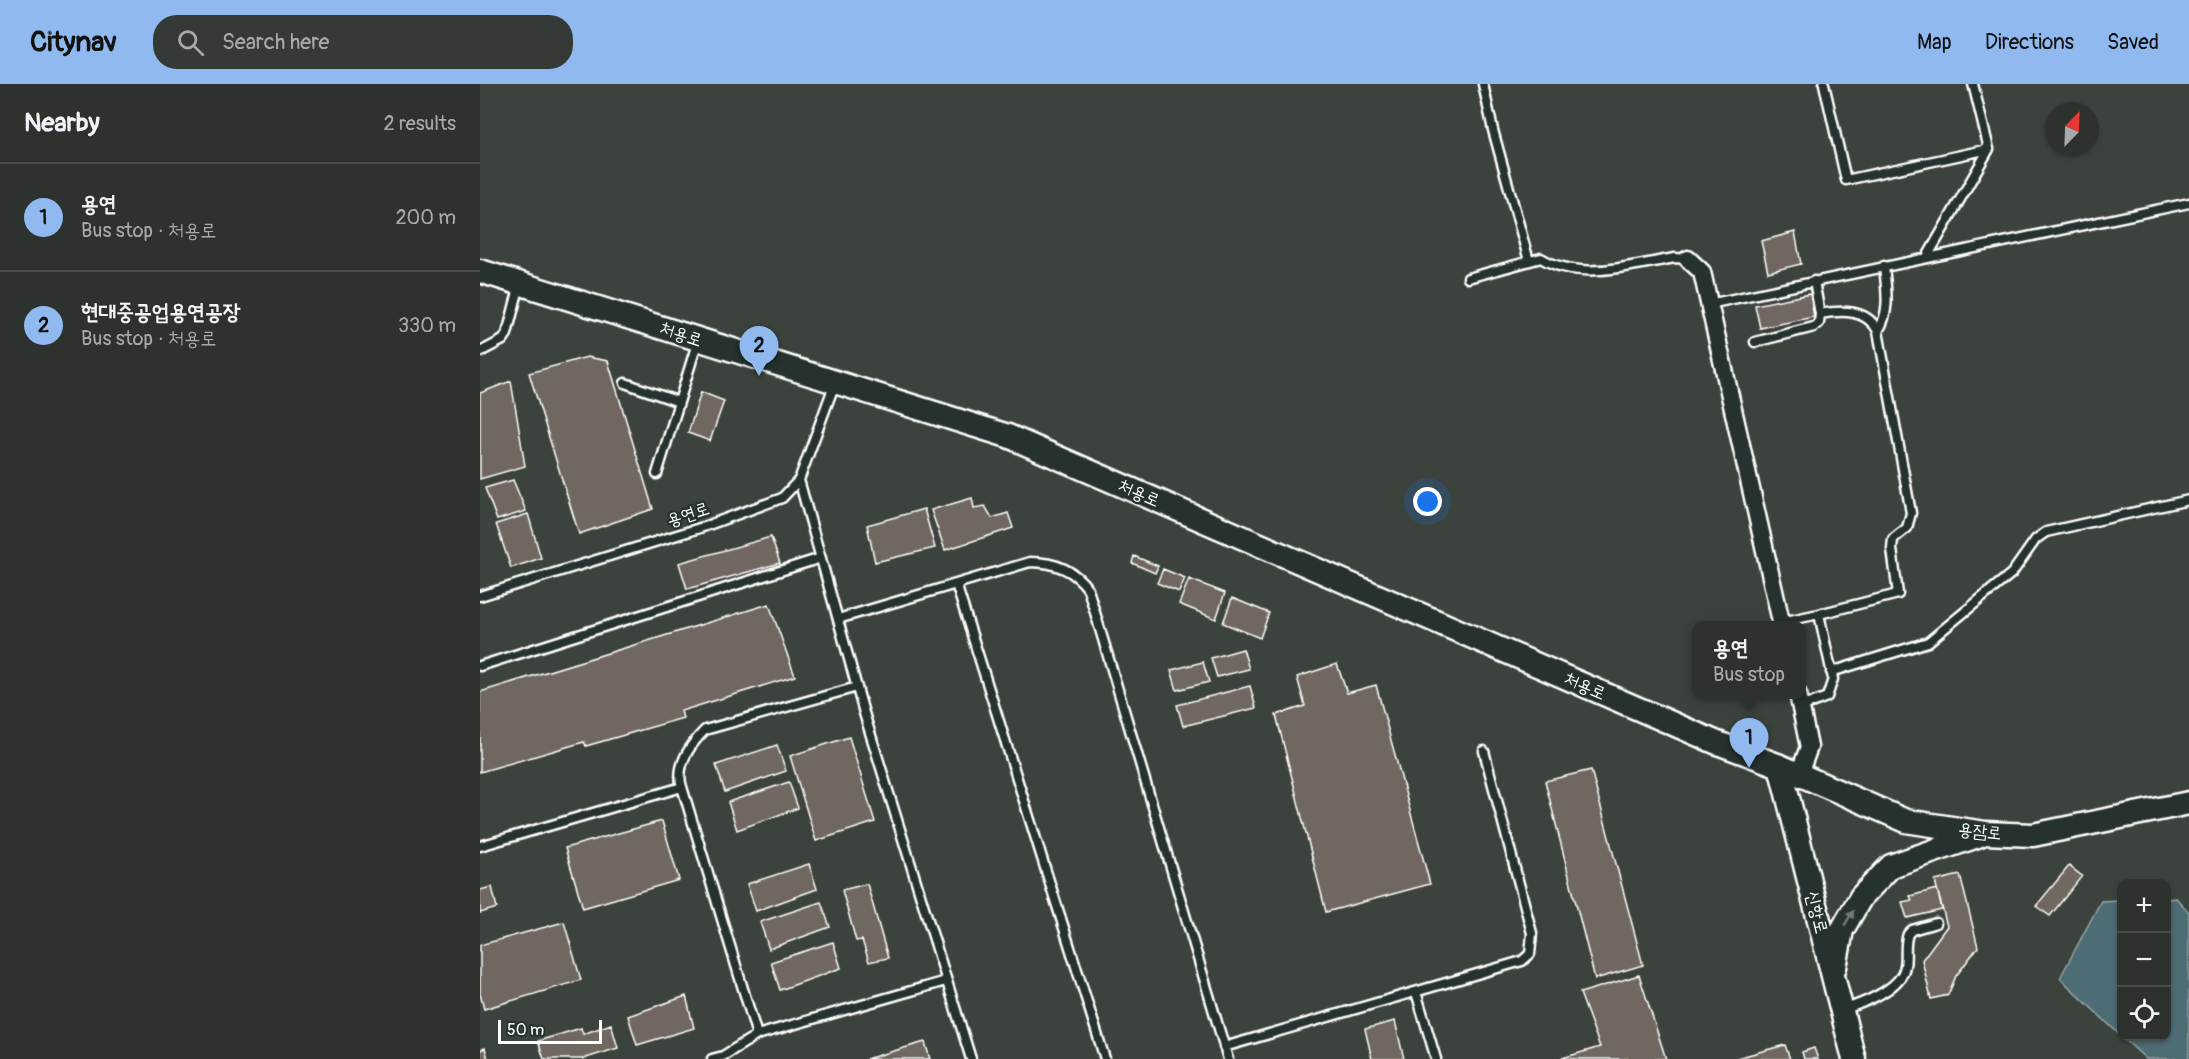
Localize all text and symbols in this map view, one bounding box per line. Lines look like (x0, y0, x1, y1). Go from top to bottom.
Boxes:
search box (153, 15, 573, 69)
text: Citynav (30, 25, 117, 60)
icon: search (174, 26, 207, 59)
text: Search here (222, 28, 329, 56)
text: Map (1917, 29, 1952, 56)
text: Directions (1985, 29, 2074, 56)
text: Saved (2107, 29, 2159, 56)
north arrow (2045, 102, 2099, 156)
text: Nearby (24, 107, 100, 139)
text: 2 results (384, 111, 456, 136)
text: 용연 (81, 190, 116, 218)
text: 1 (40, 205, 47, 230)
text: 200 m (395, 205, 456, 230)
text: Bus stop · 처용로 (81, 218, 216, 243)
text: 현대중공업용연공장 (81, 298, 240, 326)
text: 2 (38, 313, 49, 338)
text: 330 m (398, 313, 456, 338)
street label: 처용로 (657, 317, 705, 352)
text: Bus stop · 처용로 (81, 326, 216, 351)
pin: 2 (740, 326, 778, 376)
street label: 처용로 (1114, 474, 1163, 513)
your location (1413, 487, 1442, 516)
street label: 용연로 (664, 497, 712, 532)
popup (1692, 621, 1806, 699)
text: 용연 (1713, 634, 1748, 662)
text: Bus stop (1713, 662, 1785, 687)
street label: 처용로 (1560, 667, 1609, 706)
pin: 1 (1730, 718, 1768, 768)
street label: 용잠로 (1957, 818, 2003, 845)
map controls (2117, 879, 2171, 1041)
button: + (2117, 879, 2171, 933)
street label: 신항로 (1800, 888, 1833, 936)
one-way arrow (1843, 910, 1854, 926)
button: − (2117, 933, 2171, 987)
button: locate (2117, 987, 2171, 1041)
scale bar (498, 1017, 602, 1044)
text: 50 m (507, 1020, 544, 1040)

